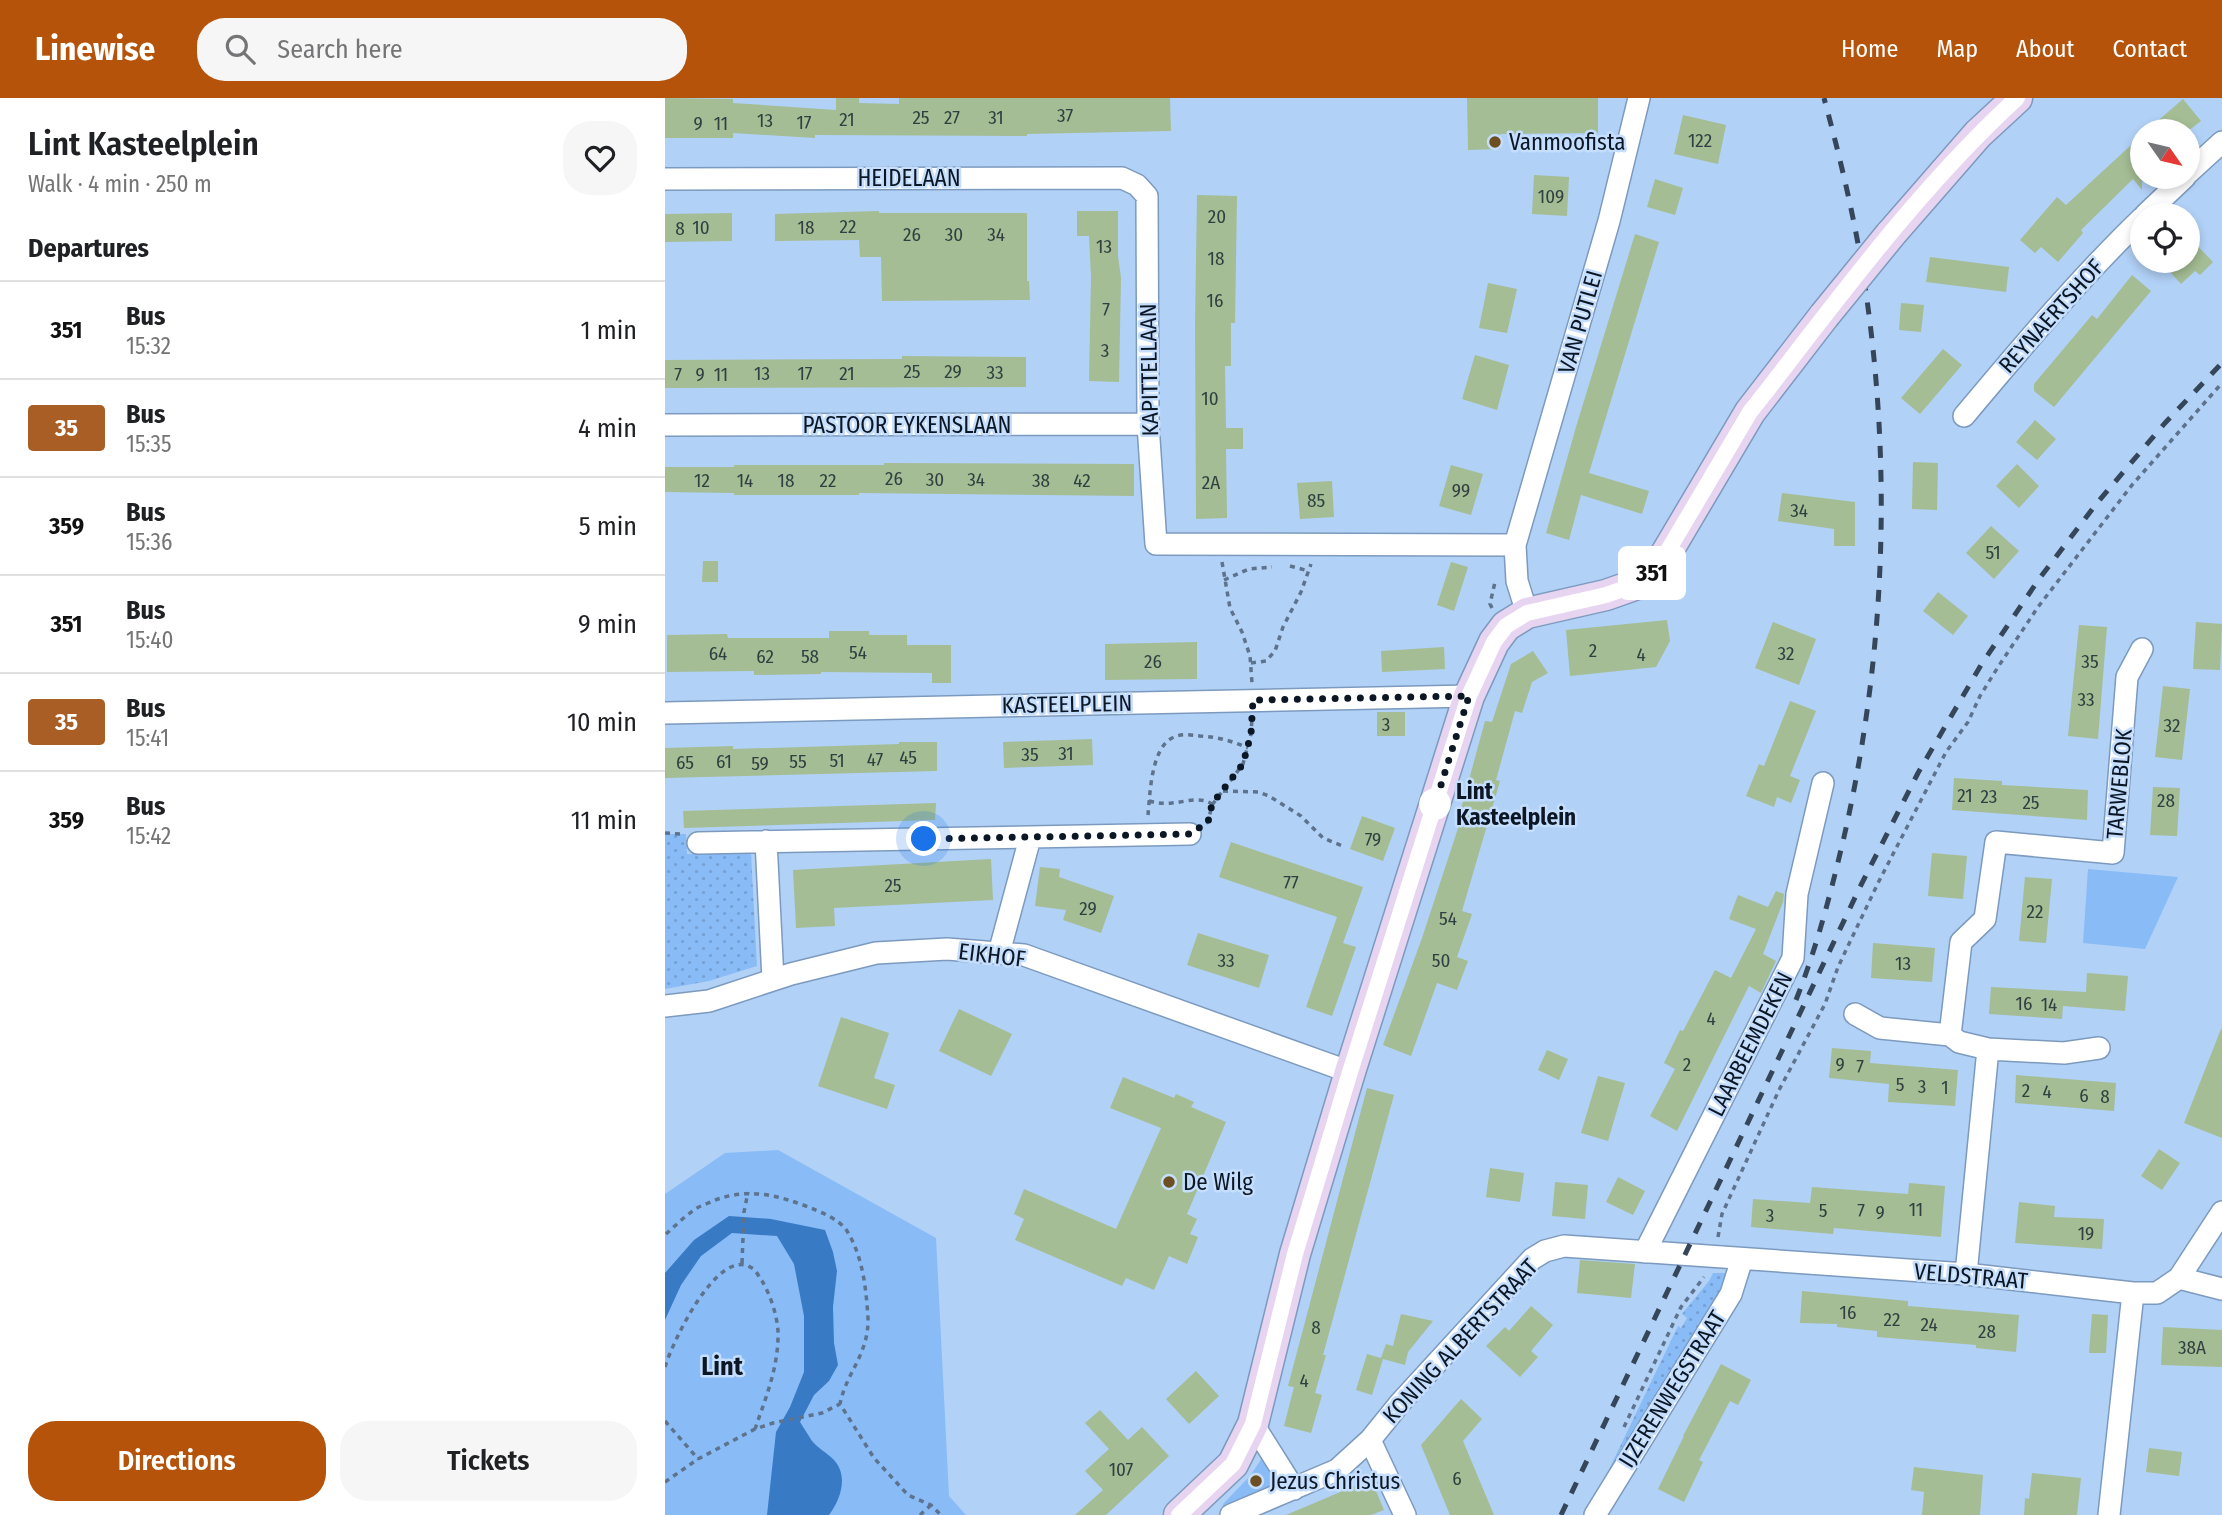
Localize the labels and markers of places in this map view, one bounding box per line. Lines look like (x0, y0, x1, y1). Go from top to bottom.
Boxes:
place label: Vanmoofista (1509, 128, 1626, 156)
marker: Vanmoofista (1487, 134, 1503, 150)
place label: Lint Kasteelplein (1456, 777, 1576, 831)
marker: Lint Kasteelplein (1420, 789, 1450, 819)
place label: De Wilg (1183, 1168, 1253, 1196)
marker: De Wilg (1161, 1174, 1177, 1190)
place label: Jezus Christus (1270, 1467, 1400, 1495)
marker: Jezus Christus (1248, 1473, 1264, 1489)

